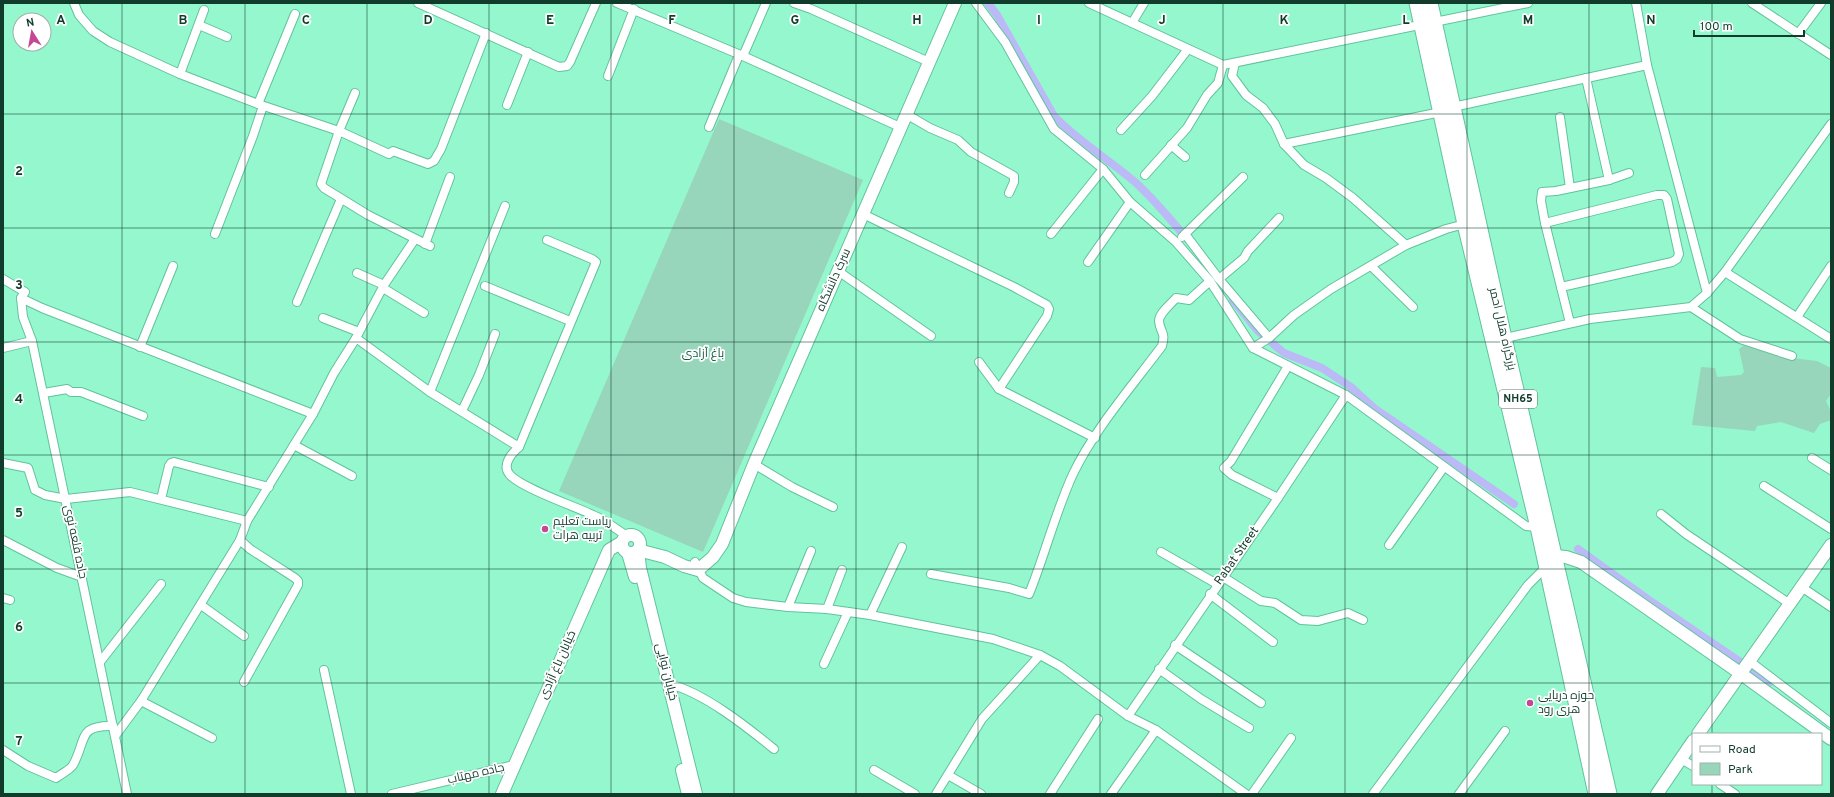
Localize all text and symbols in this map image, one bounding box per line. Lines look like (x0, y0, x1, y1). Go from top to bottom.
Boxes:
north arrow (12, 12, 52, 52)
scale bar (1694, 12, 1804, 38)
text: A (56, 13, 66, 29)
text: B (179, 13, 188, 29)
text: C (302, 13, 310, 29)
text: D (423, 13, 433, 29)
text: E (546, 13, 554, 29)
text: F (668, 13, 676, 29)
text: G (791, 13, 800, 29)
text: H (912, 13, 922, 29)
text: I (1037, 13, 1041, 29)
text: J (1158, 13, 1166, 29)
text: K (1279, 13, 1289, 29)
text: L (1402, 13, 1410, 29)
text: M (1523, 13, 1533, 29)
text: N (1646, 13, 1656, 29)
text: N (25, 16, 35, 31)
text: 100 m (1700, 19, 1733, 35)
text: 2 (15, 164, 23, 180)
street label: سرک دانشگاه (813, 246, 855, 314)
text: 3 (15, 278, 23, 294)
street label: بزرگراه هلال احمر (1484, 285, 1519, 372)
park label: باغ آزادی (682, 346, 724, 362)
road number: NH65 (1499, 390, 1537, 408)
text: 4 (15, 392, 23, 408)
street label: جاده قلعه نوی (59, 504, 91, 580)
text: 5 (15, 506, 23, 522)
place label: ریاست تعلیم تربیه هرات (553, 514, 611, 544)
marker: ریاست تعلیم تربیه هرات (540, 524, 550, 534)
street label: Rabat Street (1211, 524, 1263, 588)
text: 6 (15, 620, 23, 636)
street label: خیابان باغ آزادی (536, 628, 580, 702)
street label: خیابان نوایی (651, 642, 681, 702)
place label: حوزه دریایی هری رود (1538, 688, 1594, 718)
marker: حوزه دریایی هری رود (1525, 698, 1535, 708)
legend (1692, 733, 1822, 785)
text: 7 (16, 734, 23, 750)
text: Road (1728, 742, 1756, 758)
street label: جاده مهتاب (446, 760, 506, 788)
text: Park (1728, 762, 1753, 778)

